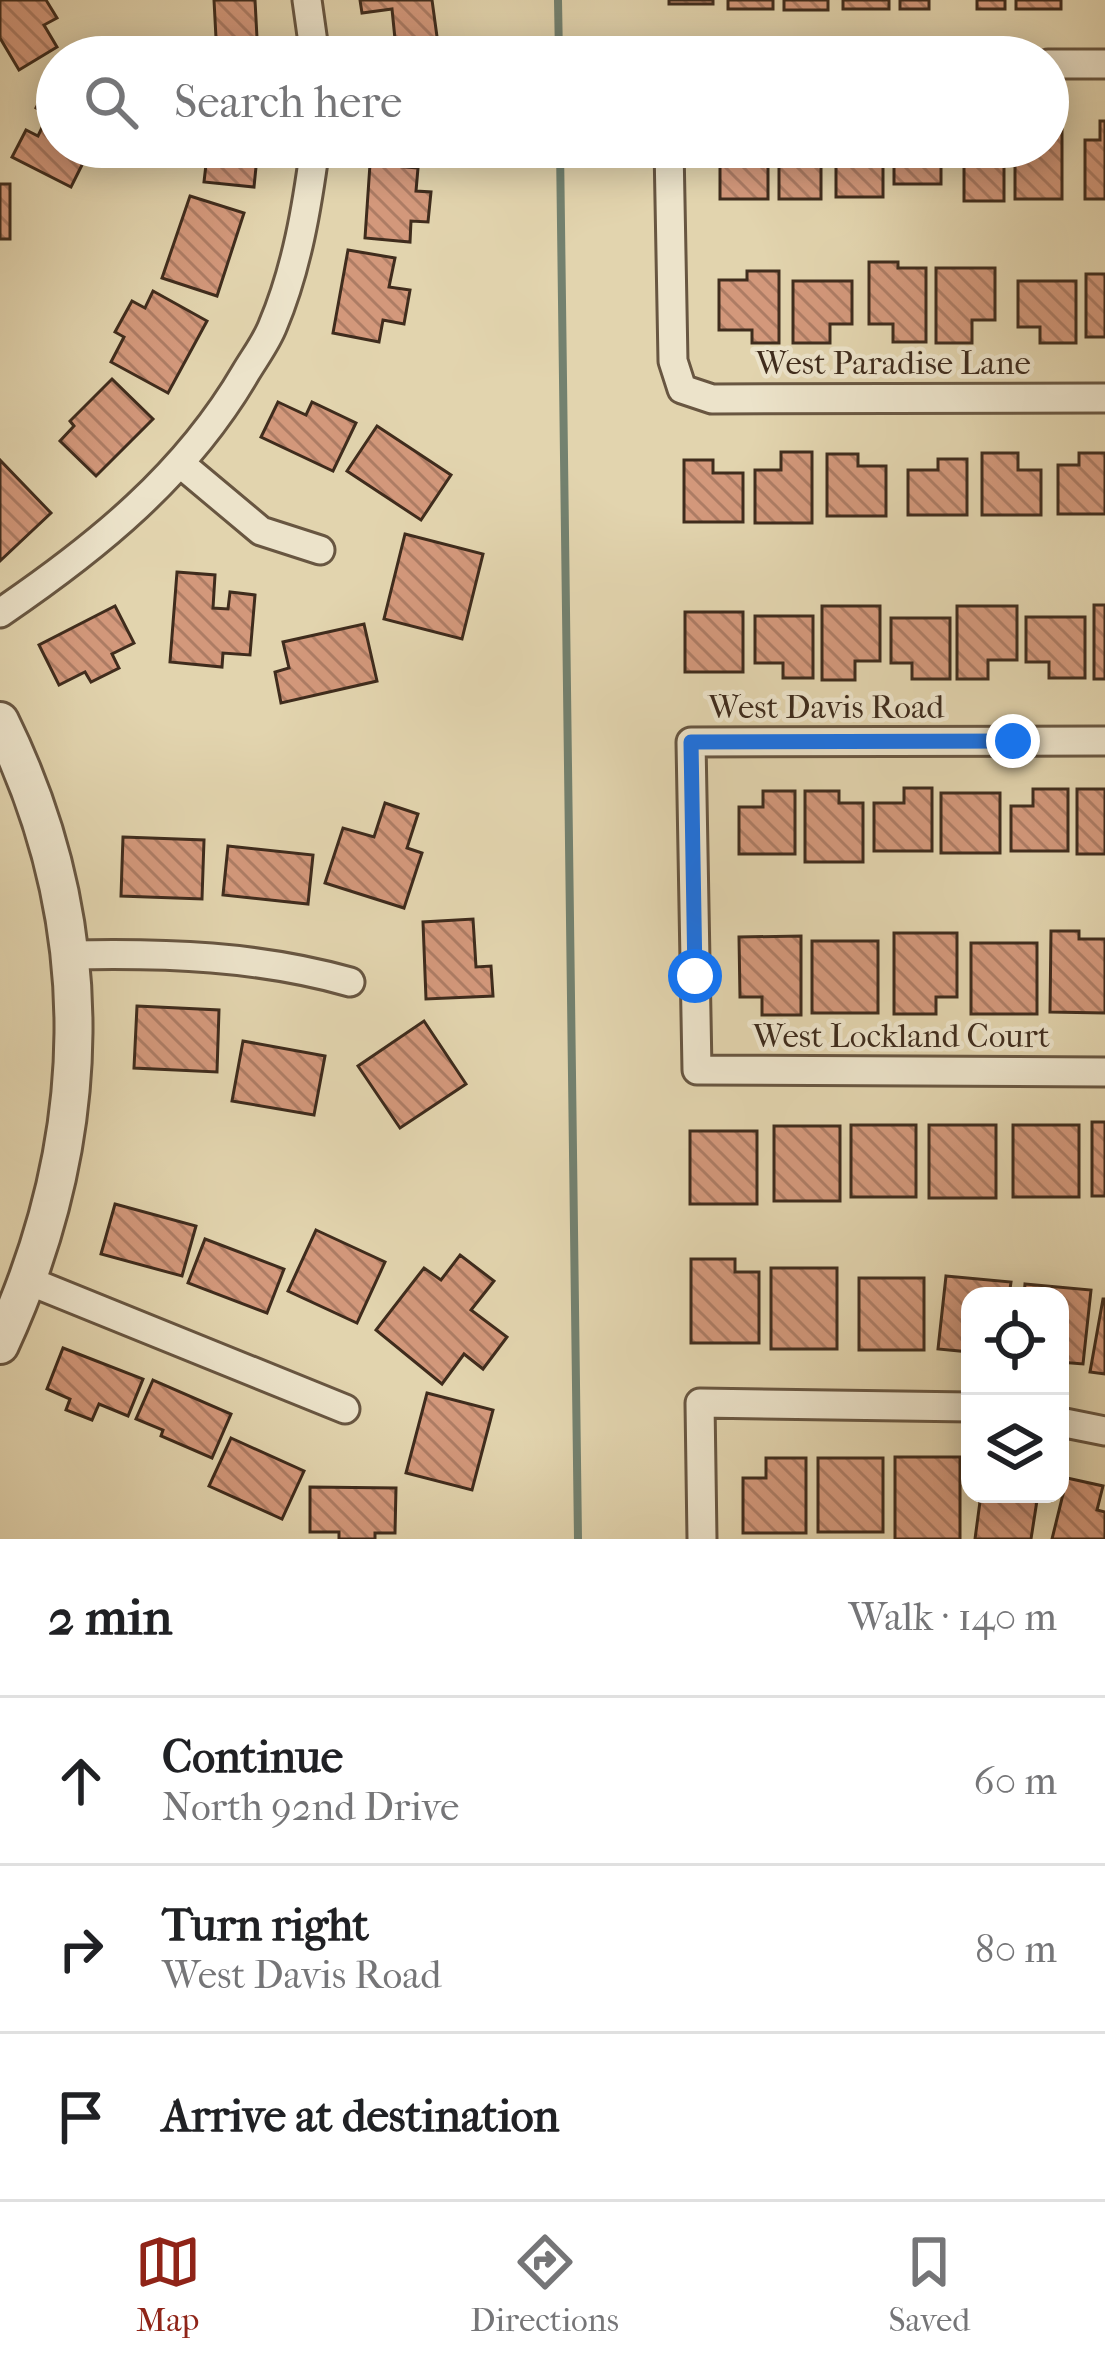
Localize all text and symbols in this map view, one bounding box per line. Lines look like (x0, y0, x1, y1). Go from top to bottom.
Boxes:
search box (36, 36, 1069, 168)
icon: search (78, 69, 144, 135)
text: Search here (174, 76, 402, 129)
street label: West Paradise Lane (754, 344, 1031, 383)
street label: West Davis Road (707, 688, 945, 727)
route end (986, 714, 1040, 768)
route start (668, 949, 722, 1003)
street label: West Lockland Court (751, 1017, 1050, 1056)
map controls (961, 1287, 1069, 1503)
button: locate (961, 1287, 1069, 1395)
button: layers (961, 1395, 1069, 1503)
text: 2 min (48, 1587, 172, 1647)
text: Walk · 140 m (849, 1594, 1057, 1640)
text: Continue (162, 1731, 343, 1784)
icon: ahead (48, 1748, 114, 1814)
text: 60 m (974, 1758, 1057, 1804)
text: North 92nd Drive (162, 1784, 459, 1830)
text: Turn right (162, 1899, 369, 1952)
icon: right (48, 1916, 114, 1982)
text: 80 m (975, 1926, 1057, 1972)
text: West Davis Road (162, 1952, 441, 1998)
icon: arrive (48, 2084, 114, 2150)
text: Arrive at destination (162, 2090, 559, 2143)
tab: Map (135, 2229, 201, 2340)
tab: Directions (470, 2229, 619, 2340)
tab: Saved (888, 2229, 970, 2340)

